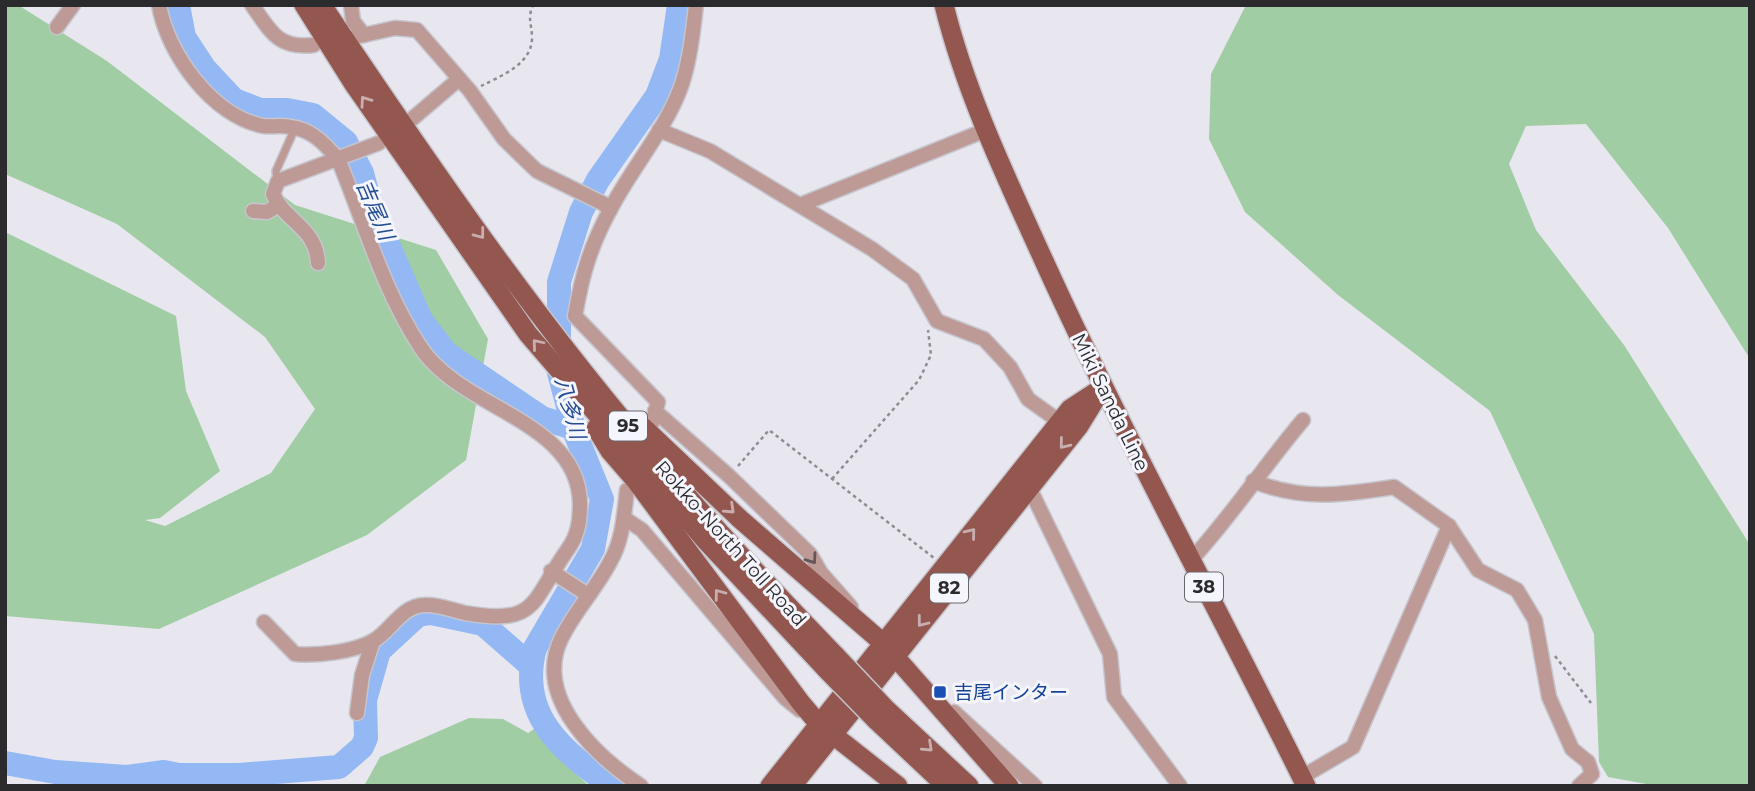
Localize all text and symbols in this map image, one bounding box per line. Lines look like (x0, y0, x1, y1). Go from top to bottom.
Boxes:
one-way arrow (361, 96, 373, 109)
water label: 吉尾川 (352, 176, 400, 246)
one-way arrow (471, 227, 484, 239)
street label: Miki Sanda Line (1067, 330, 1154, 475)
one-way arrow (532, 339, 545, 351)
water label: 八多川 (550, 374, 591, 443)
road number: 95 (609, 412, 647, 440)
one-way arrow (1060, 436, 1072, 449)
street label: Rokko-North Toll Road (650, 456, 811, 631)
one-way arrow (722, 501, 735, 514)
one-way arrow (963, 528, 976, 540)
one-way arrow (804, 551, 816, 564)
road number: 38 (1185, 572, 1223, 602)
road number: 82 (930, 574, 968, 602)
one-way arrow (715, 589, 727, 602)
one-way arrow (918, 614, 930, 627)
place label: 吉尾インター (954, 681, 1068, 704)
marker: 吉尾インター (932, 684, 948, 700)
one-way arrow (920, 739, 933, 752)

